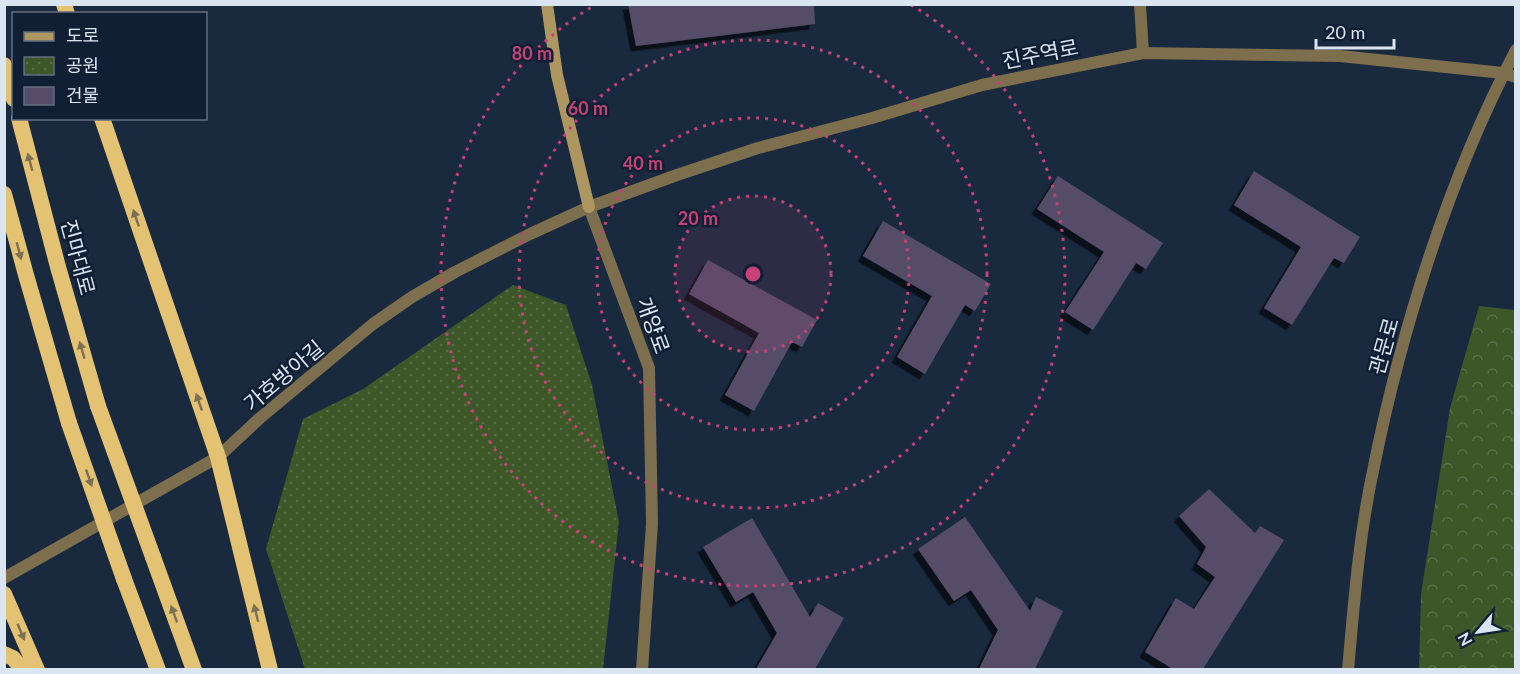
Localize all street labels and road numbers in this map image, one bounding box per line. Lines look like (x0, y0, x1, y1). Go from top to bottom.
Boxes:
street label: 진주역로 (1000, 33, 1080, 73)
street label: 진마대로 (57, 216, 101, 298)
street label: 개양로 (632, 293, 676, 357)
street label: 관문로 (1363, 315, 1403, 377)
street label: 가호방아길 (238, 334, 328, 416)

